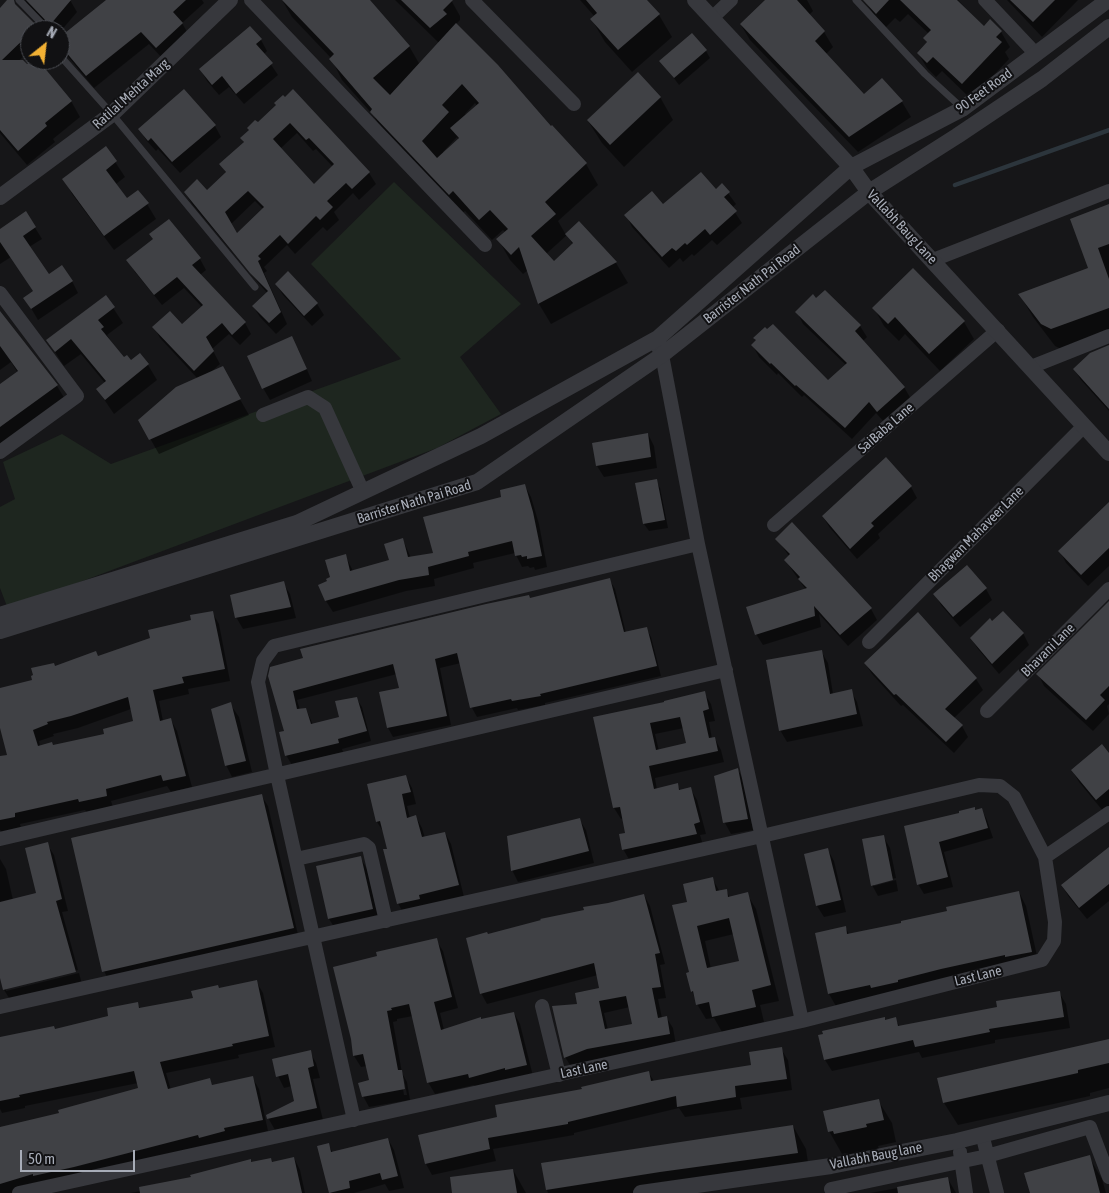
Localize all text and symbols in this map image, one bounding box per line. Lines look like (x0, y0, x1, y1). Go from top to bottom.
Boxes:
north arrow (20, 20, 70, 70)
text: N (44, 24, 59, 42)
street label: Ratilal Mehta Marg (89, 55, 173, 133)
street label: 90 Feet Road (952, 65, 1016, 117)
street label: Vallabh Baug Lane (863, 186, 941, 268)
street label: Barrister Nath Pai Road (700, 241, 804, 327)
street label: SaiBaba Lane (854, 399, 918, 457)
street label: Barrister Nath Pai Road (355, 477, 473, 527)
street label: Bhagwan Mahaveer Lane (925, 483, 1027, 585)
street label: Bhavani Lane (1018, 620, 1078, 680)
street label: Last Lane (953, 962, 1003, 990)
street label: Last Lane (559, 1056, 609, 1082)
street label: Vallabh Baug lane (829, 1139, 923, 1173)
scale bar (22, 1140, 138, 1172)
text: 50 m (28, 1150, 55, 1167)

